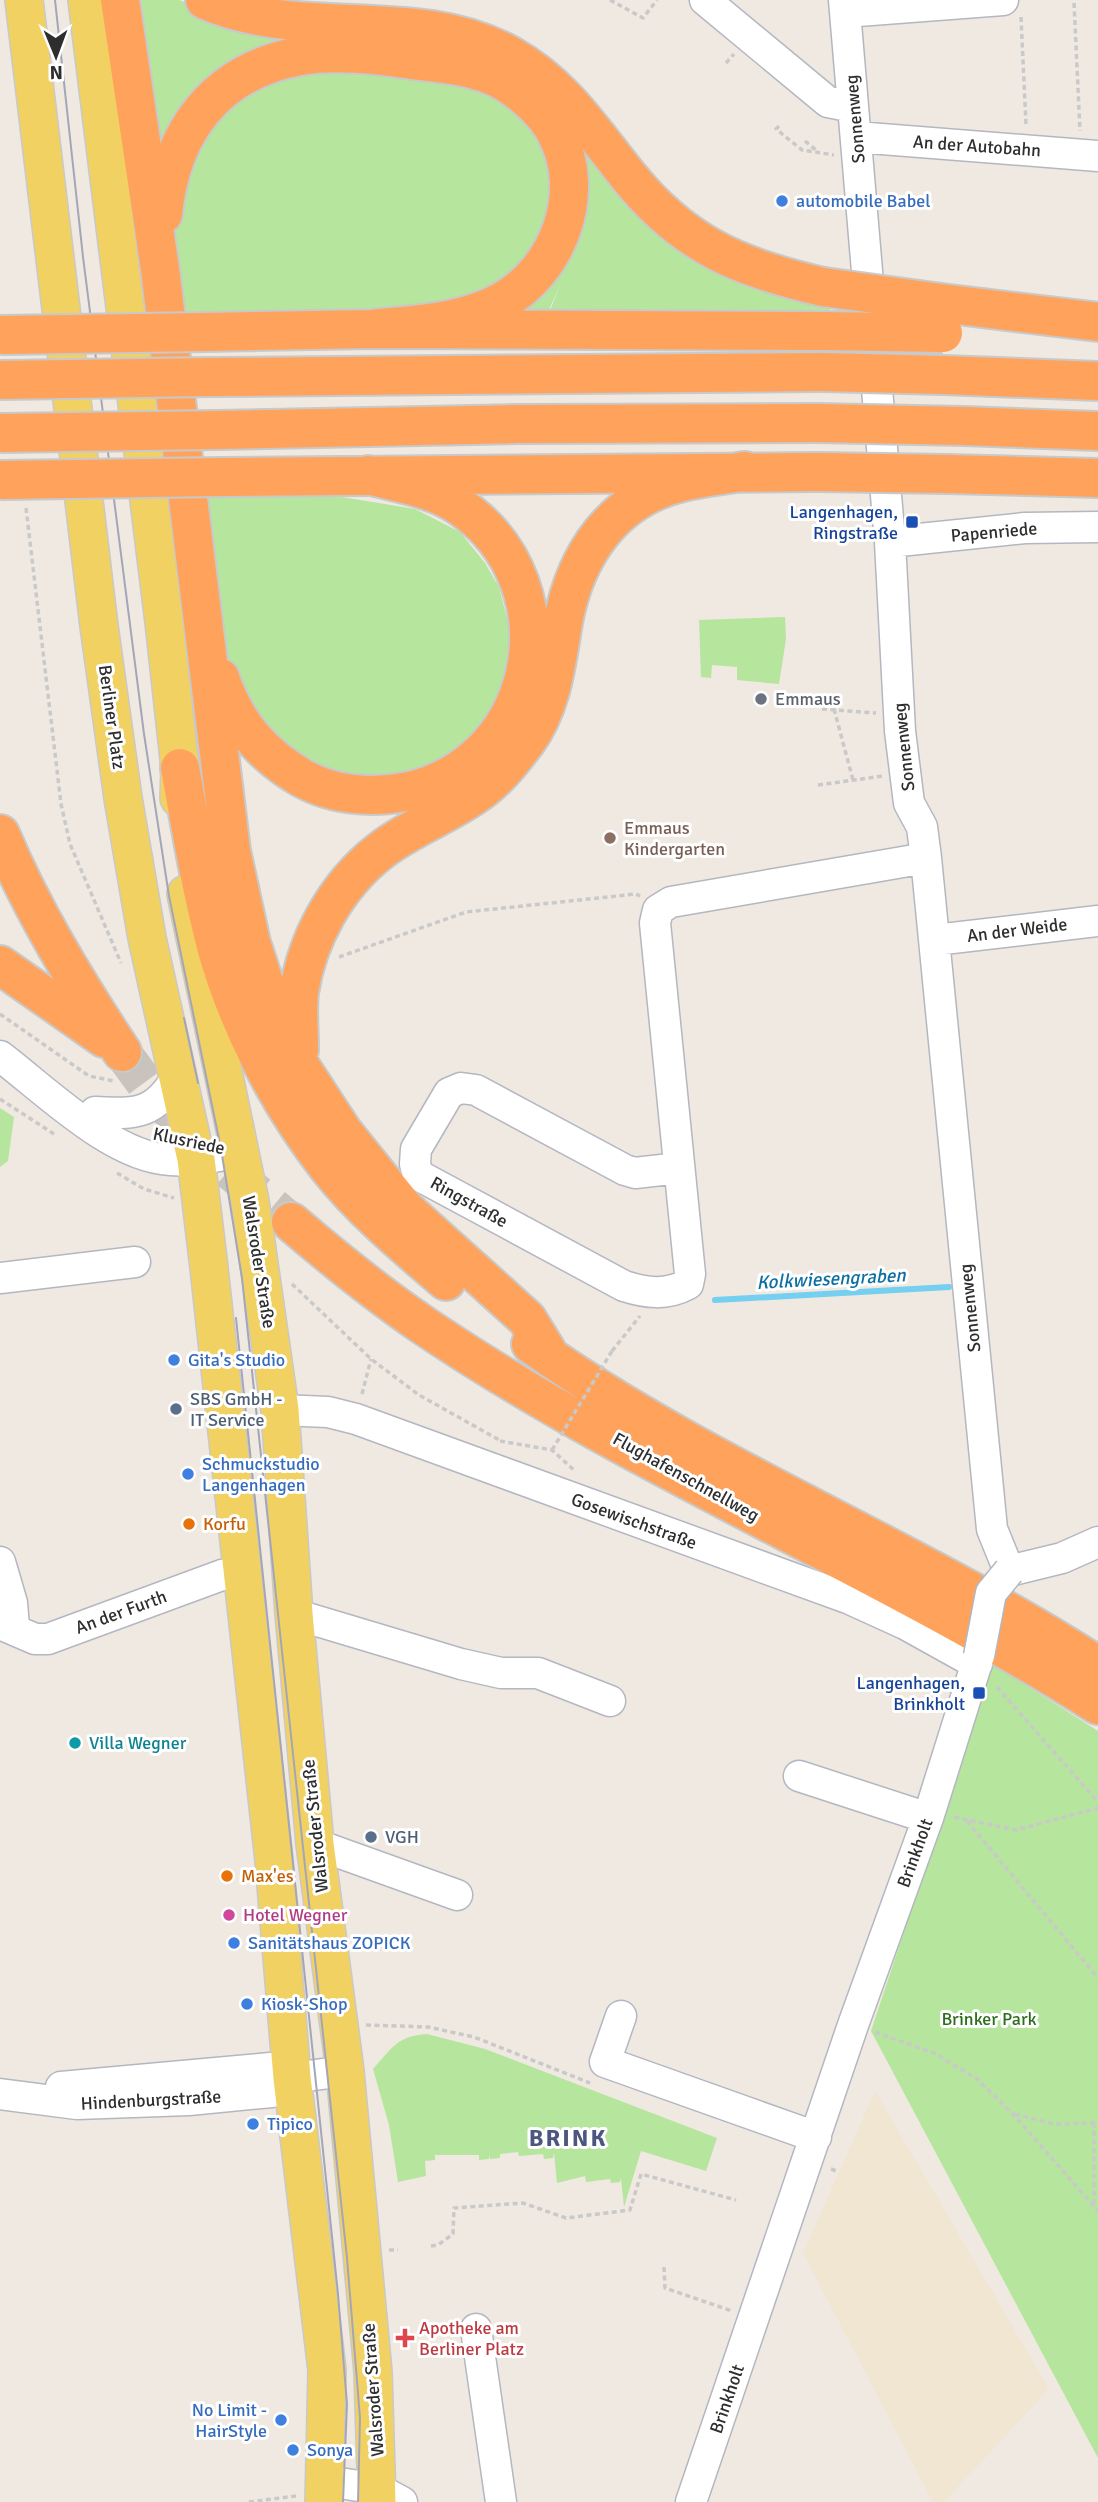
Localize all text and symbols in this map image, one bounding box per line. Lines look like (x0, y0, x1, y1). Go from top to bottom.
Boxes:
north arrow (21, 21, 91, 91)
text: N (49, 60, 63, 84)
street label: Sonnenweg (840, 74, 870, 164)
street label: An der Autobahn (912, 131, 1042, 161)
place label: automobile Babel (796, 190, 930, 212)
marker: automobile Babel (774, 193, 790, 209)
place label: Langenhagen, Ringstraße (789, 501, 898, 544)
marker: Langenhagen, Ringstraße (904, 514, 920, 530)
street label: Papenriede (950, 517, 1038, 547)
street label: Berliner Platz (94, 663, 130, 771)
place label: Emmaus (775, 688, 841, 710)
marker: Emmaus (753, 691, 769, 707)
street label: Sonnenweg (888, 702, 920, 792)
place label: Emmaus Kindergarten (624, 817, 725, 860)
marker: Emmaus Kindergarten (602, 830, 618, 846)
street label: An der Weide (966, 913, 1068, 947)
street label: Klusriede (151, 1123, 227, 1159)
street label: Ringstraße (426, 1172, 512, 1232)
street label: Walsroder Straße (238, 1194, 280, 1330)
water label: Kolkwiesengraben (756, 1263, 907, 1295)
street label: Sonnenweg (954, 1263, 986, 1353)
place label: Gita's Studio (188, 1349, 285, 1371)
marker: Gita's Studio (166, 1352, 182, 1368)
place label: SBS GmbH - IT Service (190, 1388, 283, 1431)
marker: SBS GmbH - IT Service (168, 1401, 184, 1417)
street label: Flughafenschnellweg (609, 1428, 763, 1526)
place label: Schmuckstudio Langenhagen (202, 1453, 320, 1496)
marker: Schmuckstudio Langenhagen (180, 1466, 196, 1482)
street label: Gosewischstraße (568, 1488, 700, 1554)
place label: Korfu (203, 1513, 246, 1535)
marker: Korfu (181, 1516, 197, 1532)
street label: An der Furth (72, 1585, 170, 1639)
place label: Langenhagen, Brinkholt (856, 1672, 965, 1715)
marker: Langenhagen, Brinkholt (971, 1685, 987, 1701)
place label: Villa Wegner (89, 1732, 187, 1754)
marker: Villa Wegner (67, 1735, 83, 1751)
street label: Walsroder Straße (297, 1758, 333, 1894)
street label: Brinkholt (892, 1816, 938, 1890)
place label: VGH (385, 1826, 419, 1848)
marker: VGH (363, 1829, 379, 1845)
place label: Max'es (241, 1865, 294, 1887)
marker: Max'es (219, 1868, 235, 1884)
place label: Hotel Wegner (243, 1904, 348, 1926)
marker: Hotel Wegner (221, 1907, 237, 1923)
place label: Sanitätshaus ZOPICK (248, 1932, 411, 1954)
marker: Sanitätshaus ZOPICK (226, 1935, 242, 1951)
place label: Kiosk-Shop (261, 1993, 347, 2015)
marker: Kiosk-Shop (239, 1996, 255, 2012)
park label: Brinker Park (941, 2008, 1037, 2030)
street label: Hindenburgstraße (80, 2085, 222, 2115)
place label: Tipico (267, 2113, 313, 2135)
marker: Tipico (245, 2116, 261, 2132)
district label: BRINK (529, 2123, 607, 2153)
place label: Apotheke am Berliner Platz (419, 2317, 524, 2360)
street label: Walsroder Straße (357, 2322, 389, 2458)
marker: Apotheke am Berliner Platz (397, 2330, 413, 2346)
street label: Brinkholt (705, 2362, 749, 2436)
place label: No Limit - HairStyle (192, 2399, 267, 2442)
marker: No Limit - HairStyle (273, 2412, 289, 2428)
place label: Sonya (307, 2439, 353, 2461)
marker: Sonya (285, 2442, 301, 2458)

